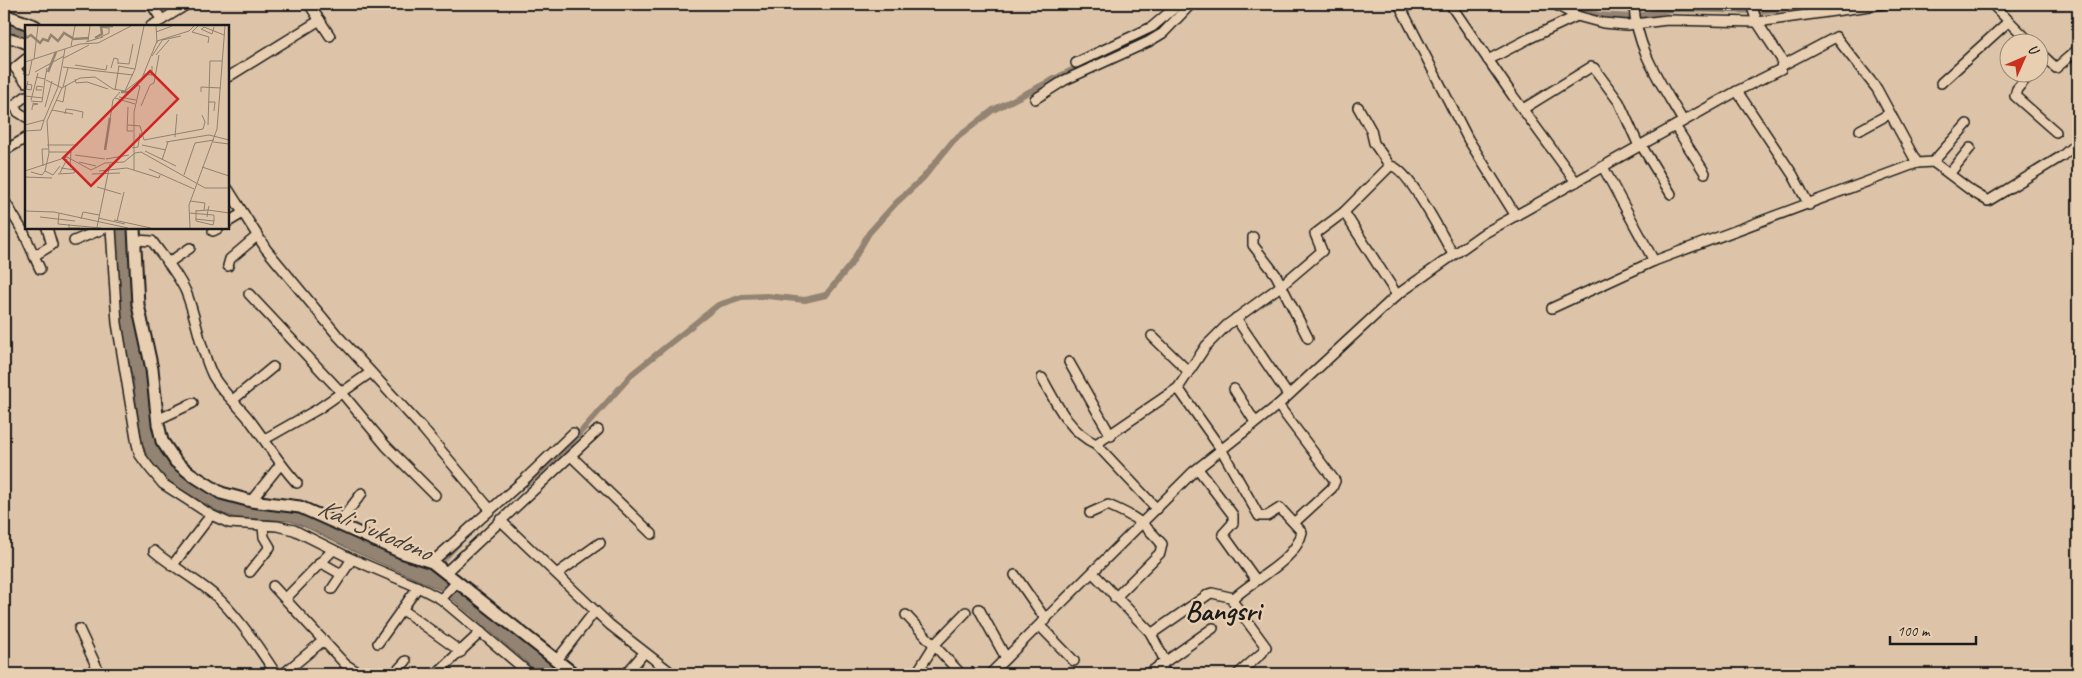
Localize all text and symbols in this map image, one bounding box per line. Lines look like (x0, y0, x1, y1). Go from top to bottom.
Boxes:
inset map (25, 25, 229, 229)
north arrow (2000, 32, 2050, 82)
text: U (2024, 41, 2044, 60)
water label: Kali Sukodono (313, 491, 440, 570)
district label: Bangsri (1185, 593, 1264, 628)
scale bar (1890, 613, 1976, 645)
text: 100 m (1897, 622, 1931, 641)

